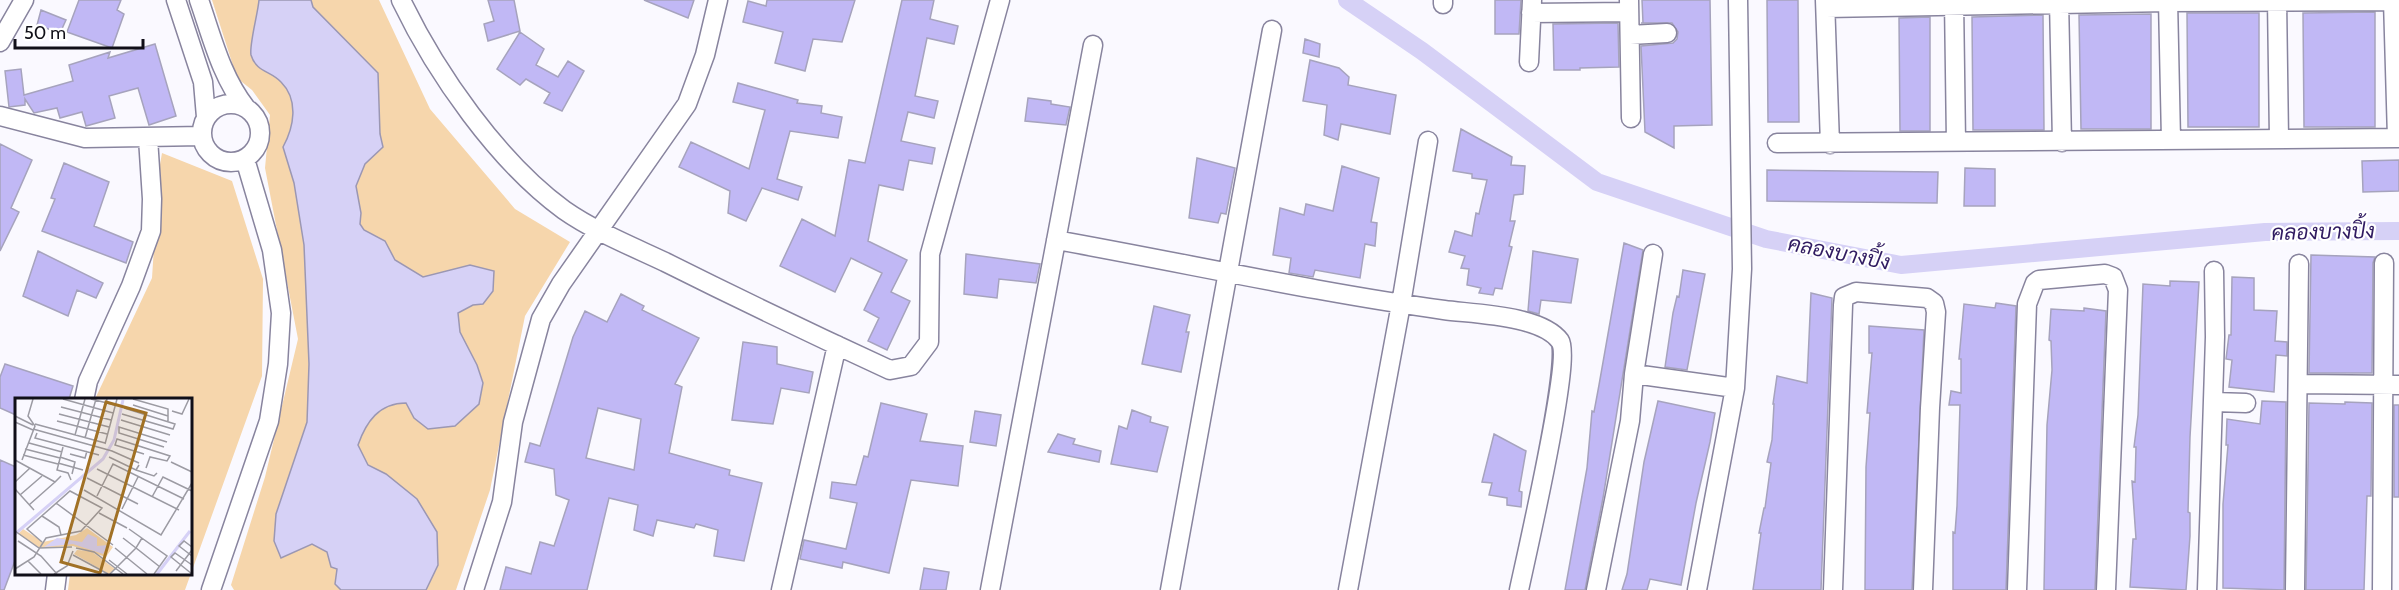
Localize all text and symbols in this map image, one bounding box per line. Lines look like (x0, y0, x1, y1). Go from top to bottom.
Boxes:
scale bar (15, 12, 142, 50)
text: 50 m (24, 22, 66, 44)
water label: คลองบางปิ้ง (2271, 212, 2375, 245)
water label: คลองบางปิ้ง (1786, 224, 1893, 275)
inset map (15, 398, 192, 575)

